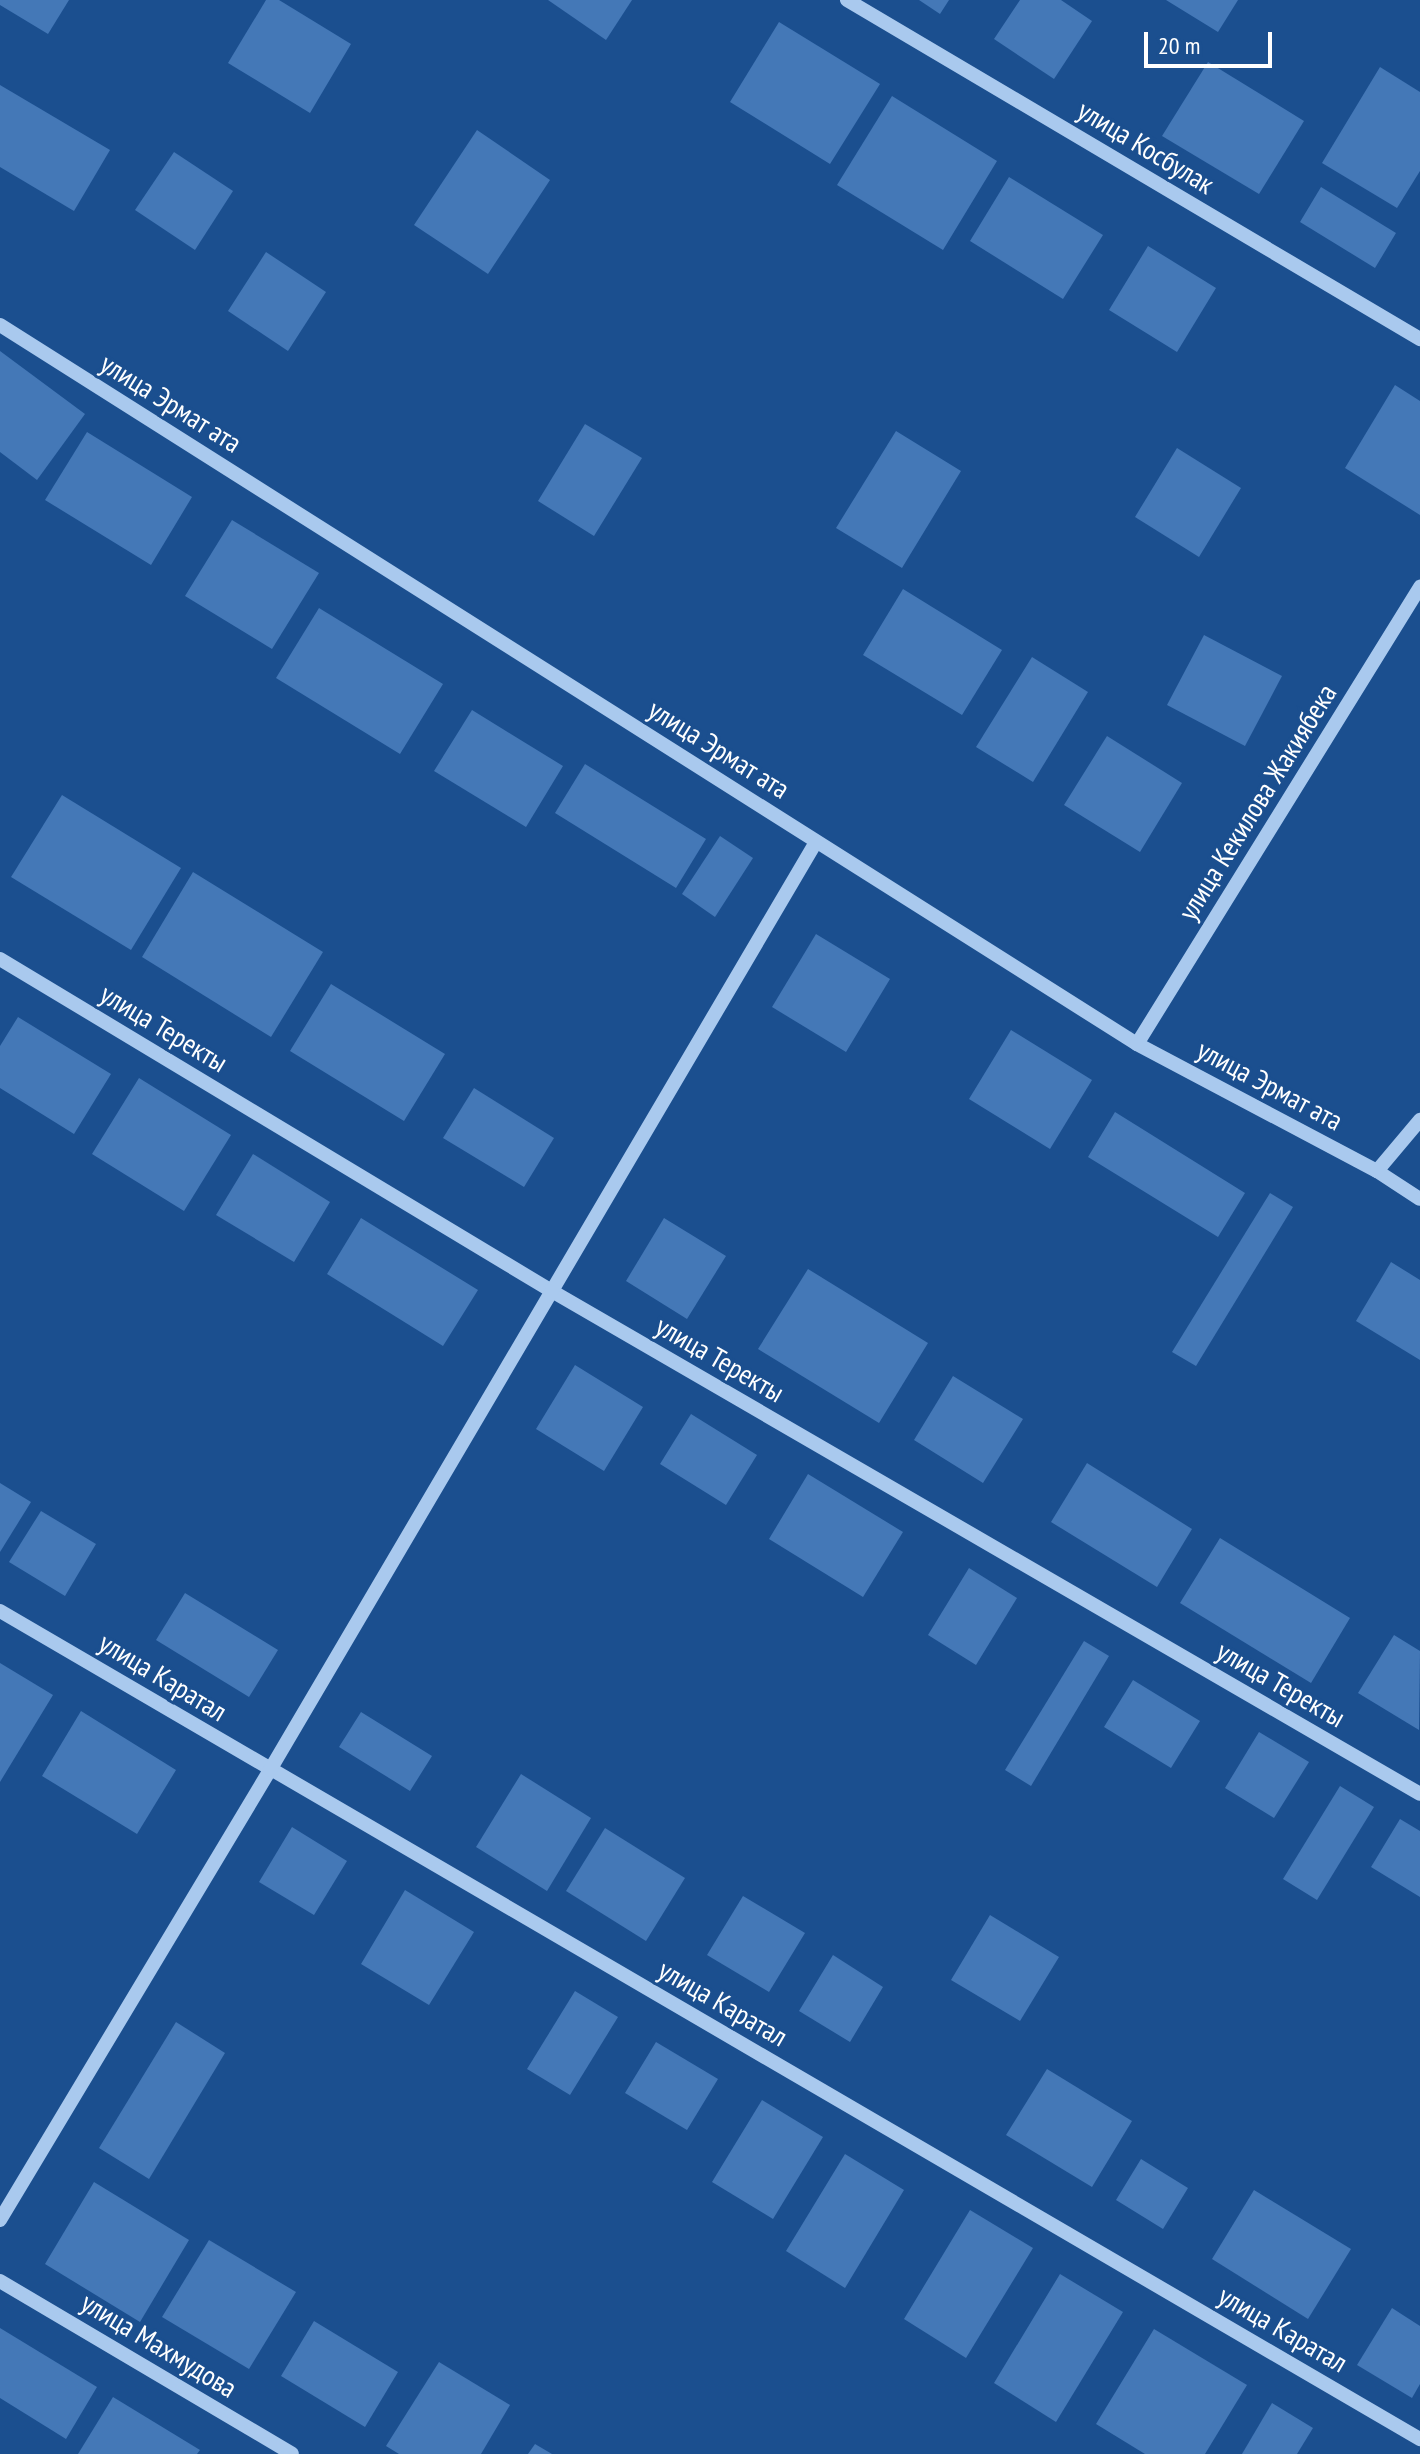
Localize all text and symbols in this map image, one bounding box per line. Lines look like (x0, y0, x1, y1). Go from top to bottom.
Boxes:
scale bar (1148, 16, 1276, 66)
text: 20 m (1158, 30, 1200, 61)
street label: улица Косбулак (1072, 93, 1220, 201)
street label: улица Эрмат ата (94, 346, 248, 460)
street label: улица Кекилова Жакиябека (1171, 678, 1343, 926)
street label: улица Эрмат ата (642, 692, 796, 806)
street label: улица Теректы (94, 977, 234, 1079)
street label: улица Эрмат ата (1191, 1032, 1349, 1138)
street label: улица Теректы (650, 1309, 790, 1409)
street label: улица Каратал (93, 1626, 233, 1728)
street label: улица Теректы (1211, 1634, 1351, 1734)
street label: улица Каратал (653, 1953, 793, 2053)
street label: улица Каратал (1213, 2279, 1353, 2379)
street label: улица Махмудова (75, 2285, 243, 2405)

